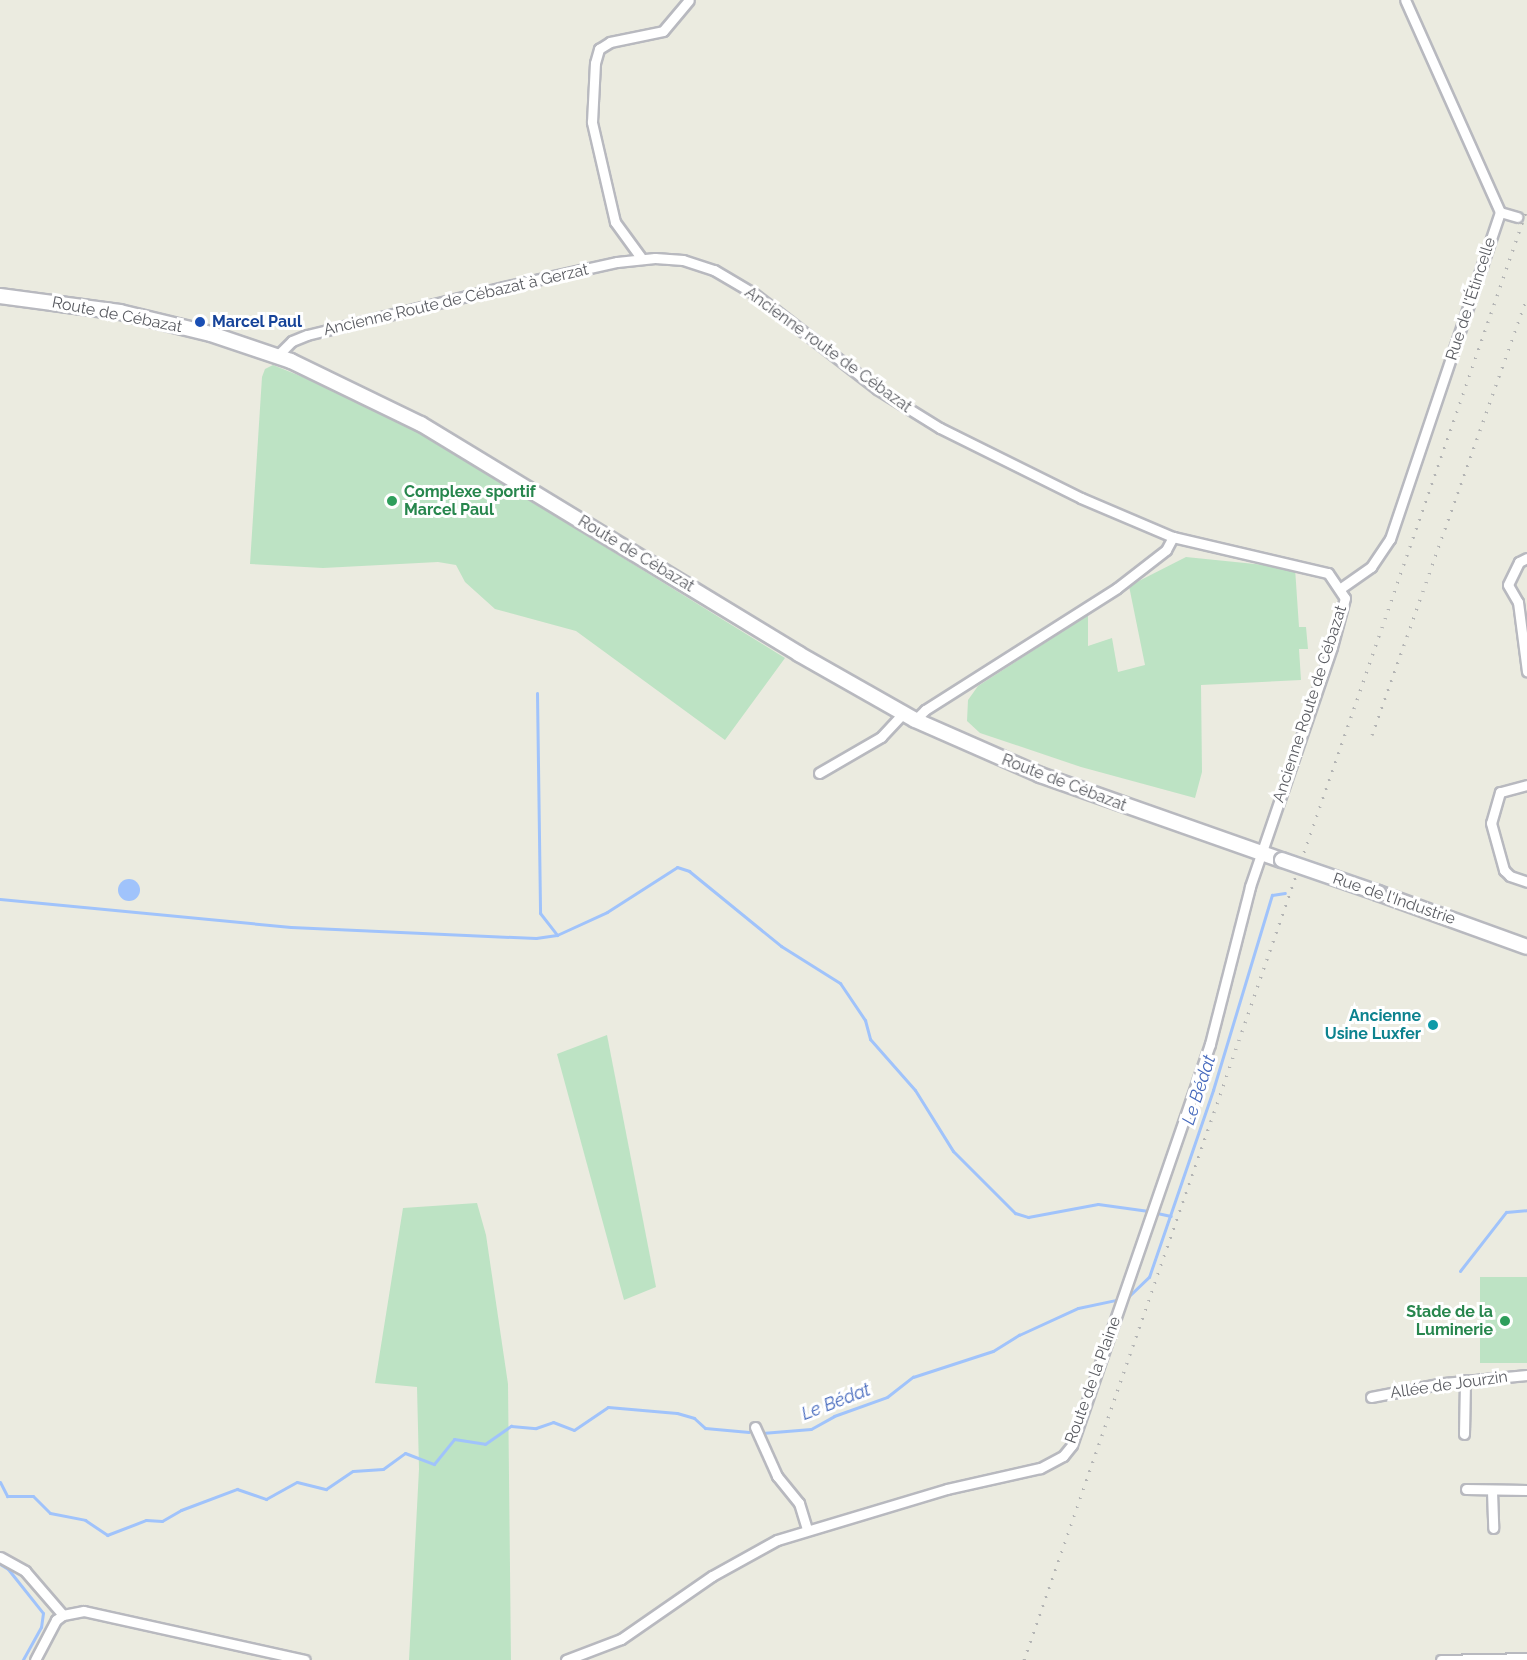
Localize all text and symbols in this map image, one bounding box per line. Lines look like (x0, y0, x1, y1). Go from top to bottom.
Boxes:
street label: Rue de l'Étincelle (1442, 235, 1500, 363)
street label: Ancienne Route de Cébazat à Gerzat (322, 260, 590, 340)
street label: Ancienne route de Cébazat (741, 283, 915, 417)
street label: Route de Cébazat (50, 293, 184, 337)
place label: Marcel Paul (212, 312, 302, 332)
marker: Marcel Paul (193, 315, 207, 329)
place label: Complexe sportif Marcel Paul (404, 482, 536, 520)
marker: Complexe sportif Marcel Paul (385, 494, 399, 508)
street label: Route de Cébazat (574, 512, 698, 596)
street label: Ancienne Route de Cébazat (1269, 603, 1351, 805)
street label: Route de Cébazat (999, 750, 1129, 816)
street label: Rue de l'Industrie (1330, 869, 1458, 929)
place label: Ancienne Usine Luxfer (1325, 1006, 1421, 1044)
marker: Ancienne Usine Luxfer (1426, 1018, 1440, 1032)
water label: Le Bédat (1178, 1052, 1220, 1128)
place label: Stade de la Luminerie (1406, 1302, 1493, 1340)
street label: Route de la Plaine (1061, 1314, 1125, 1446)
marker: Stade de la Luminerie (1498, 1314, 1512, 1328)
street label: Allée de Jourzin (1389, 1367, 1509, 1403)
water label: Le Bédat (798, 1379, 874, 1425)

